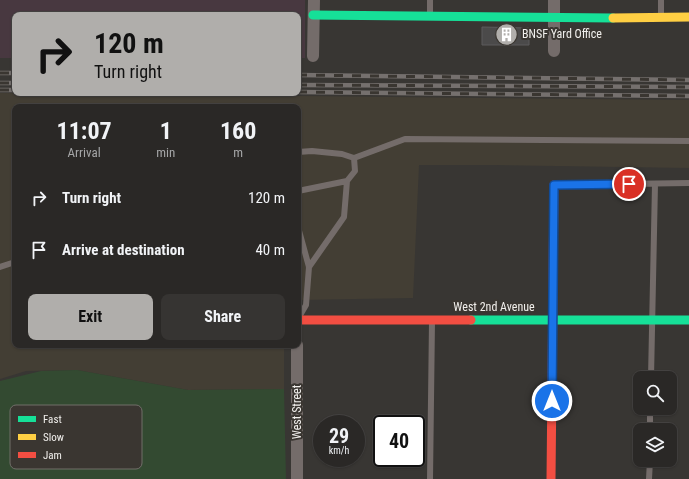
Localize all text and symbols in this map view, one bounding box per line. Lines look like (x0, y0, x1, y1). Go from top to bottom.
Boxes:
building icon: BNSF Yard Office (493, 21, 519, 47)
text: 120 m (94, 27, 164, 60)
place label: BNSF Yard Office (522, 27, 602, 41)
icon: right (28, 28, 80, 80)
text: Turn right (94, 61, 162, 82)
text: 11:07 (57, 117, 112, 145)
text: 1 (160, 117, 172, 145)
text: 160 (220, 117, 256, 145)
text: Arrival (68, 145, 101, 160)
text: min (156, 145, 175, 160)
text: m (233, 145, 243, 160)
pin (612, 167, 646, 201)
icon: arrive (618, 173, 640, 195)
icon: right (28, 187, 50, 209)
text: Turn right (62, 189, 121, 207)
text: 120 m (248, 189, 285, 207)
icon: arrive (28, 239, 50, 261)
text: Arrive at destination (62, 241, 185, 259)
text: 40 m (255, 241, 285, 259)
button: Exit (28, 294, 153, 340)
button: Share (161, 294, 285, 340)
street label: West 2nd Avenue (453, 300, 535, 314)
map controls (633, 371, 677, 467)
button: search (633, 371, 677, 415)
position arrow (531, 380, 573, 422)
street label: West Street (290, 384, 304, 439)
legend (10, 405, 142, 469)
text: Fast (43, 413, 62, 426)
speed limit sign: 40 (373, 415, 425, 467)
button: layers (633, 423, 677, 467)
text: 29 (329, 424, 349, 448)
text: Slow (43, 431, 64, 444)
text: km/h (329, 445, 349, 456)
text: Jam (43, 449, 62, 462)

